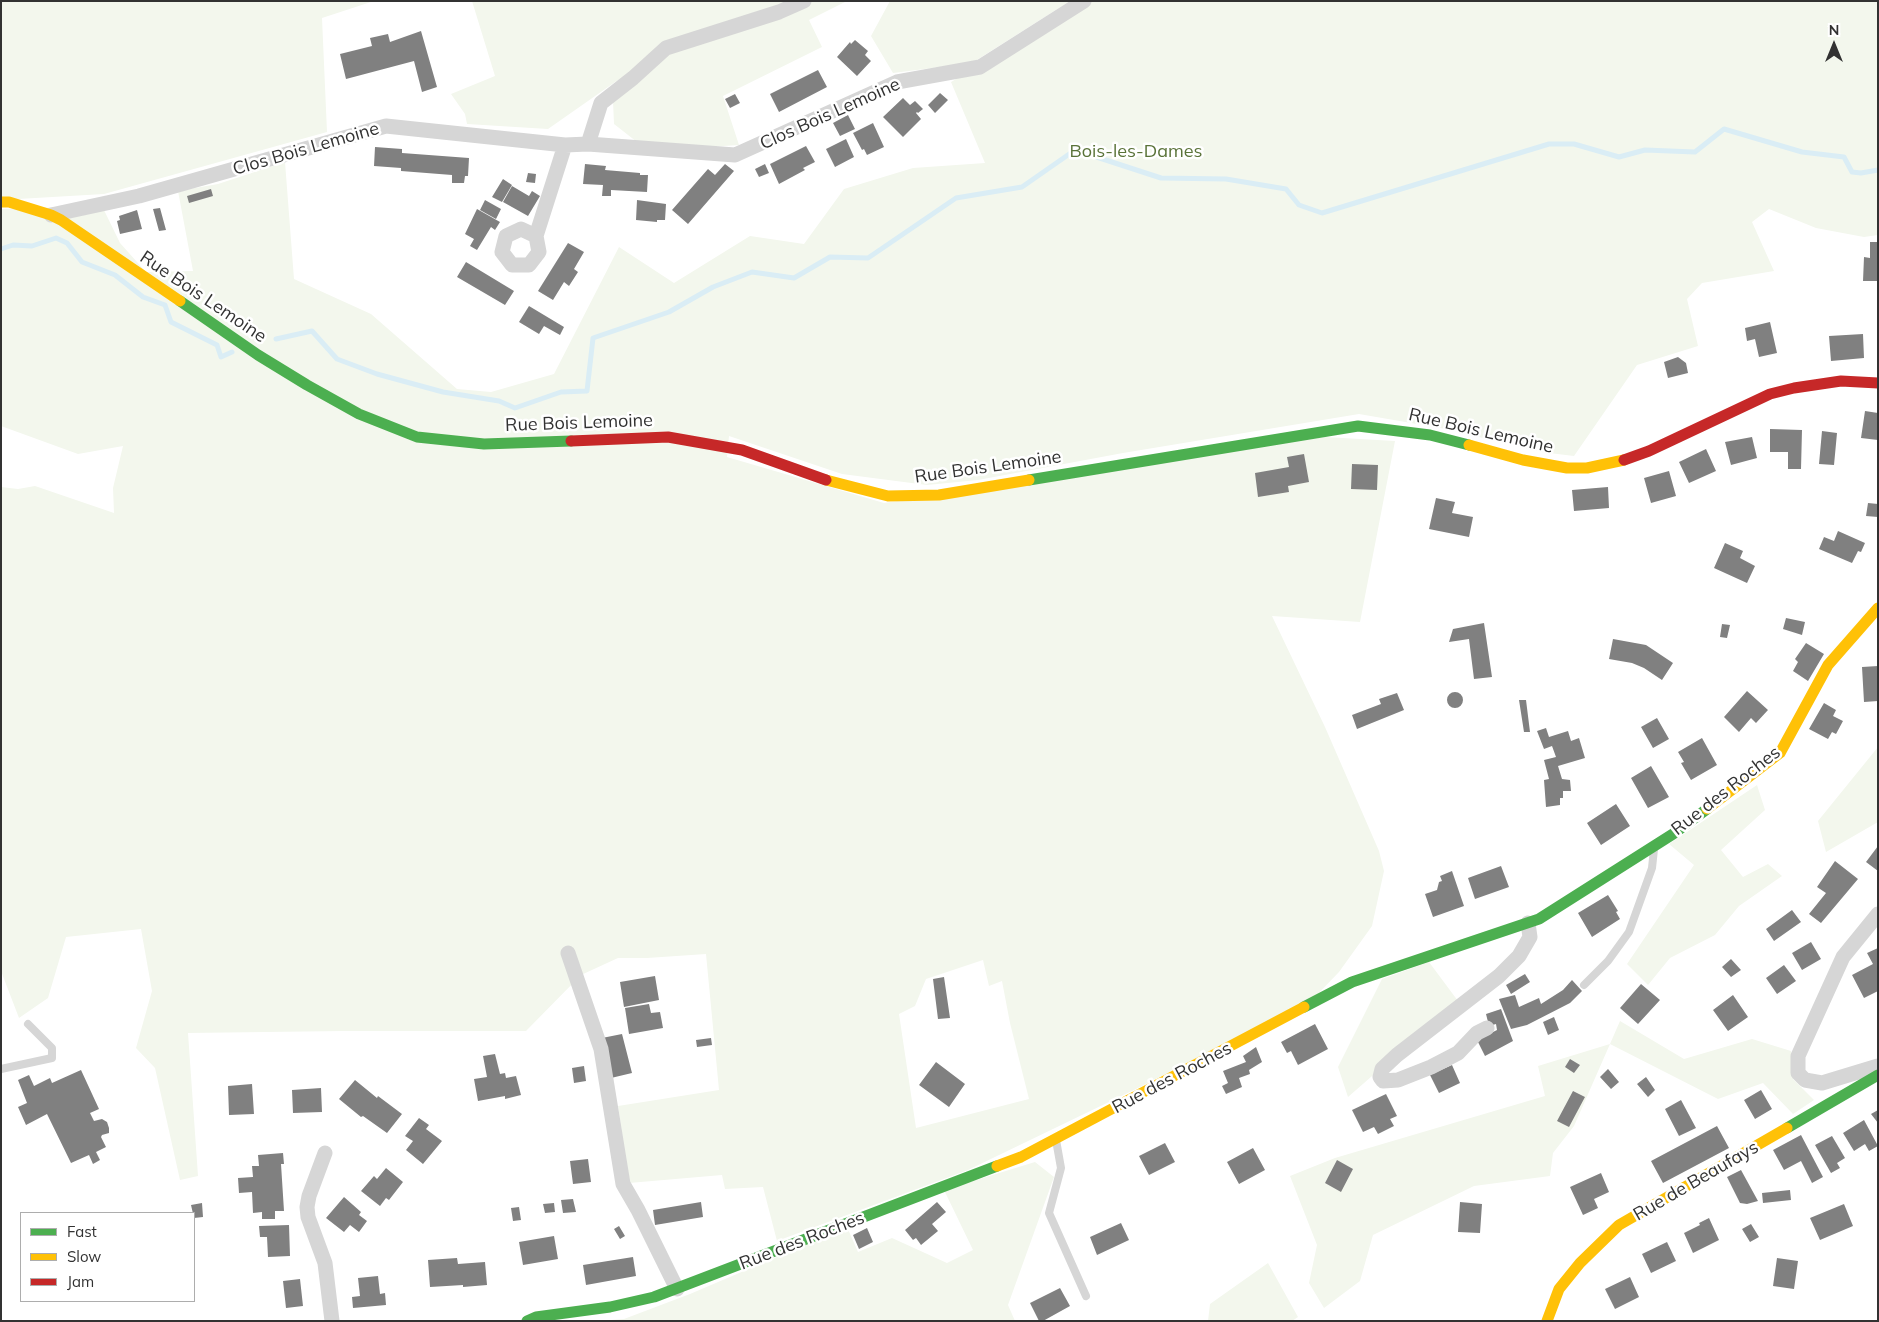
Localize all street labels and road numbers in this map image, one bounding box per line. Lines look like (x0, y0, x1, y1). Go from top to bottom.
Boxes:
street label: Clos Bois Lemoine (757, 73, 903, 155)
street label: Clos Bois Lemoine (230, 118, 382, 180)
street label: Rue Bois Lemoine (136, 247, 270, 347)
street label: Rue Bois Lemoine (1406, 404, 1556, 458)
street label: Rue Bois Lemoine (505, 410, 653, 436)
street label: Rue Bois Lemoine (913, 446, 1063, 488)
street label: Rue des Roches (1667, 742, 1785, 840)
street label: Rue des Roches (1109, 1037, 1235, 1119)
street label: Rue de Beaufays (1630, 1136, 1762, 1226)
street label: Rue des Roches (736, 1207, 868, 1275)

